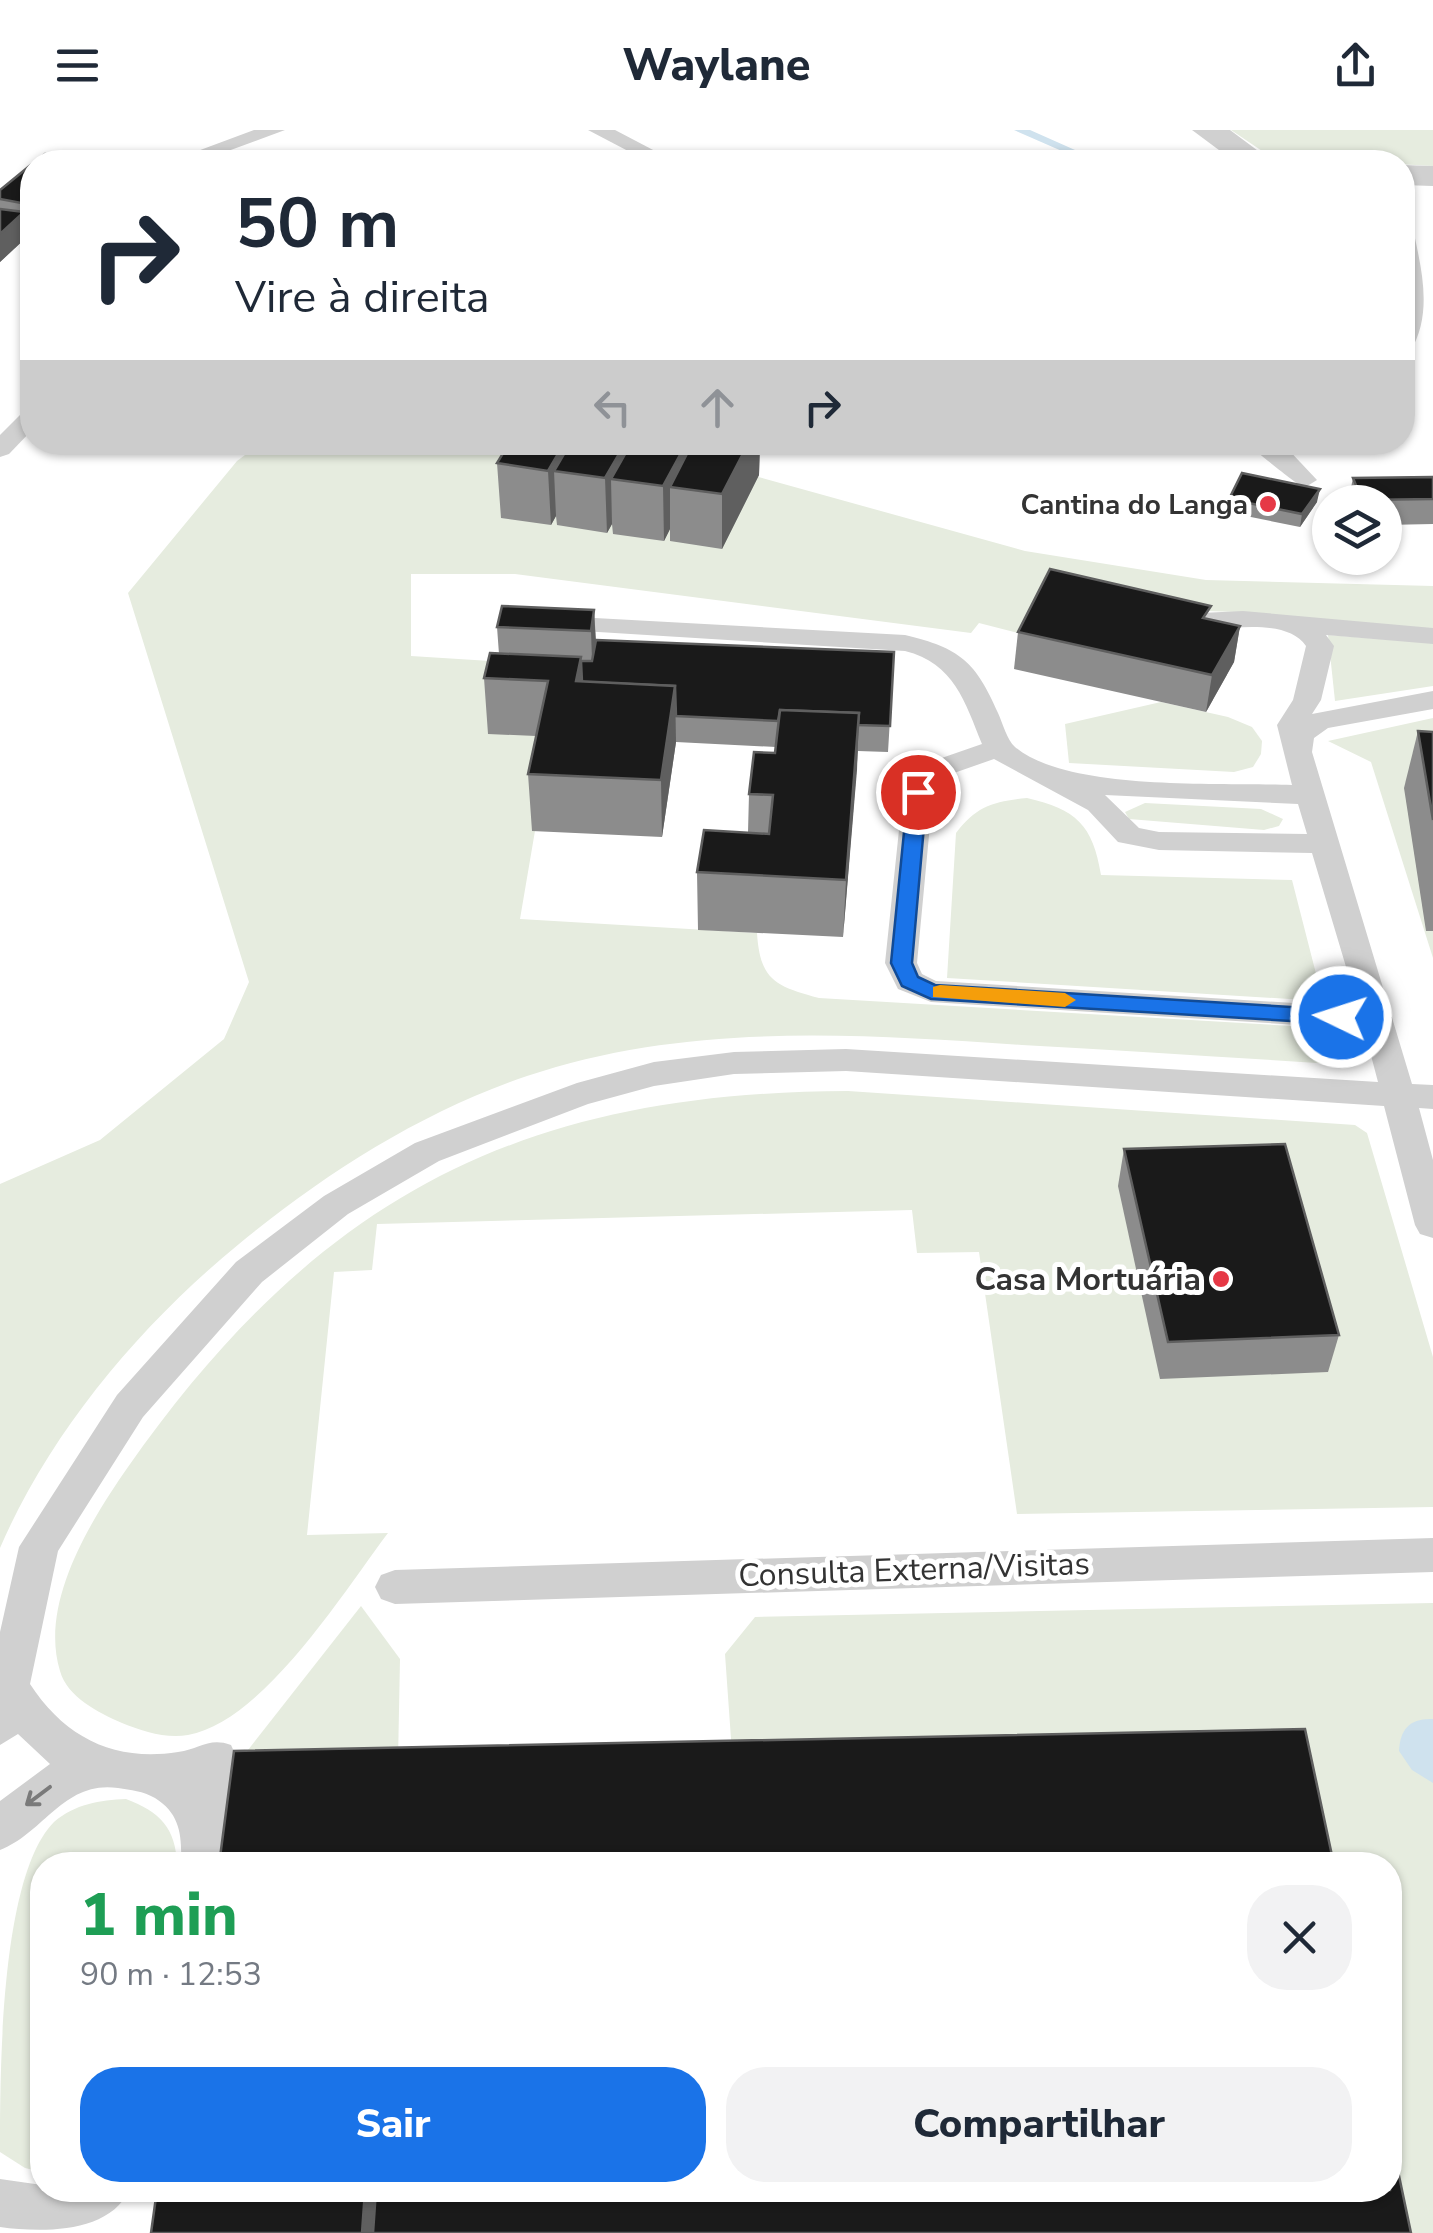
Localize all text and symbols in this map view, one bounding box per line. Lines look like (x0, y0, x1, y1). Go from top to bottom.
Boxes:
text: Waylane (623, 35, 811, 96)
icon: menu (50, 38, 105, 93)
icon: share (1328, 38, 1383, 93)
text: 50 m (235, 176, 399, 272)
icon: right (70, 190, 200, 320)
text: Vire à direita (235, 267, 490, 328)
icon: left (585, 380, 640, 435)
icon: ahead (690, 380, 745, 435)
icon: right (795, 380, 850, 435)
map controls (1312, 485, 1402, 575)
button: layers (1312, 485, 1402, 575)
place label: Cantina do Langa (1020, 486, 1248, 524)
marker: Cantina do Langa (1257, 493, 1279, 515)
pin (876, 750, 961, 835)
icon: arrive (891, 765, 946, 820)
position arrow (1289, 965, 1393, 1069)
place label: Casa Mortuária (974, 1258, 1201, 1301)
marker: Casa Mortuária (1210, 1268, 1232, 1290)
street label: Consulta Externa/Visitas (738, 1542, 1090, 1597)
one-way arrow (25, 1785, 52, 1806)
text: 1 min (80, 1874, 238, 1956)
button: close (1247, 1885, 1352, 1990)
text: 90 m · 12:53 (80, 1953, 262, 1996)
button: Sair (80, 2067, 706, 2182)
button: Compartilhar (726, 2067, 1352, 2182)

